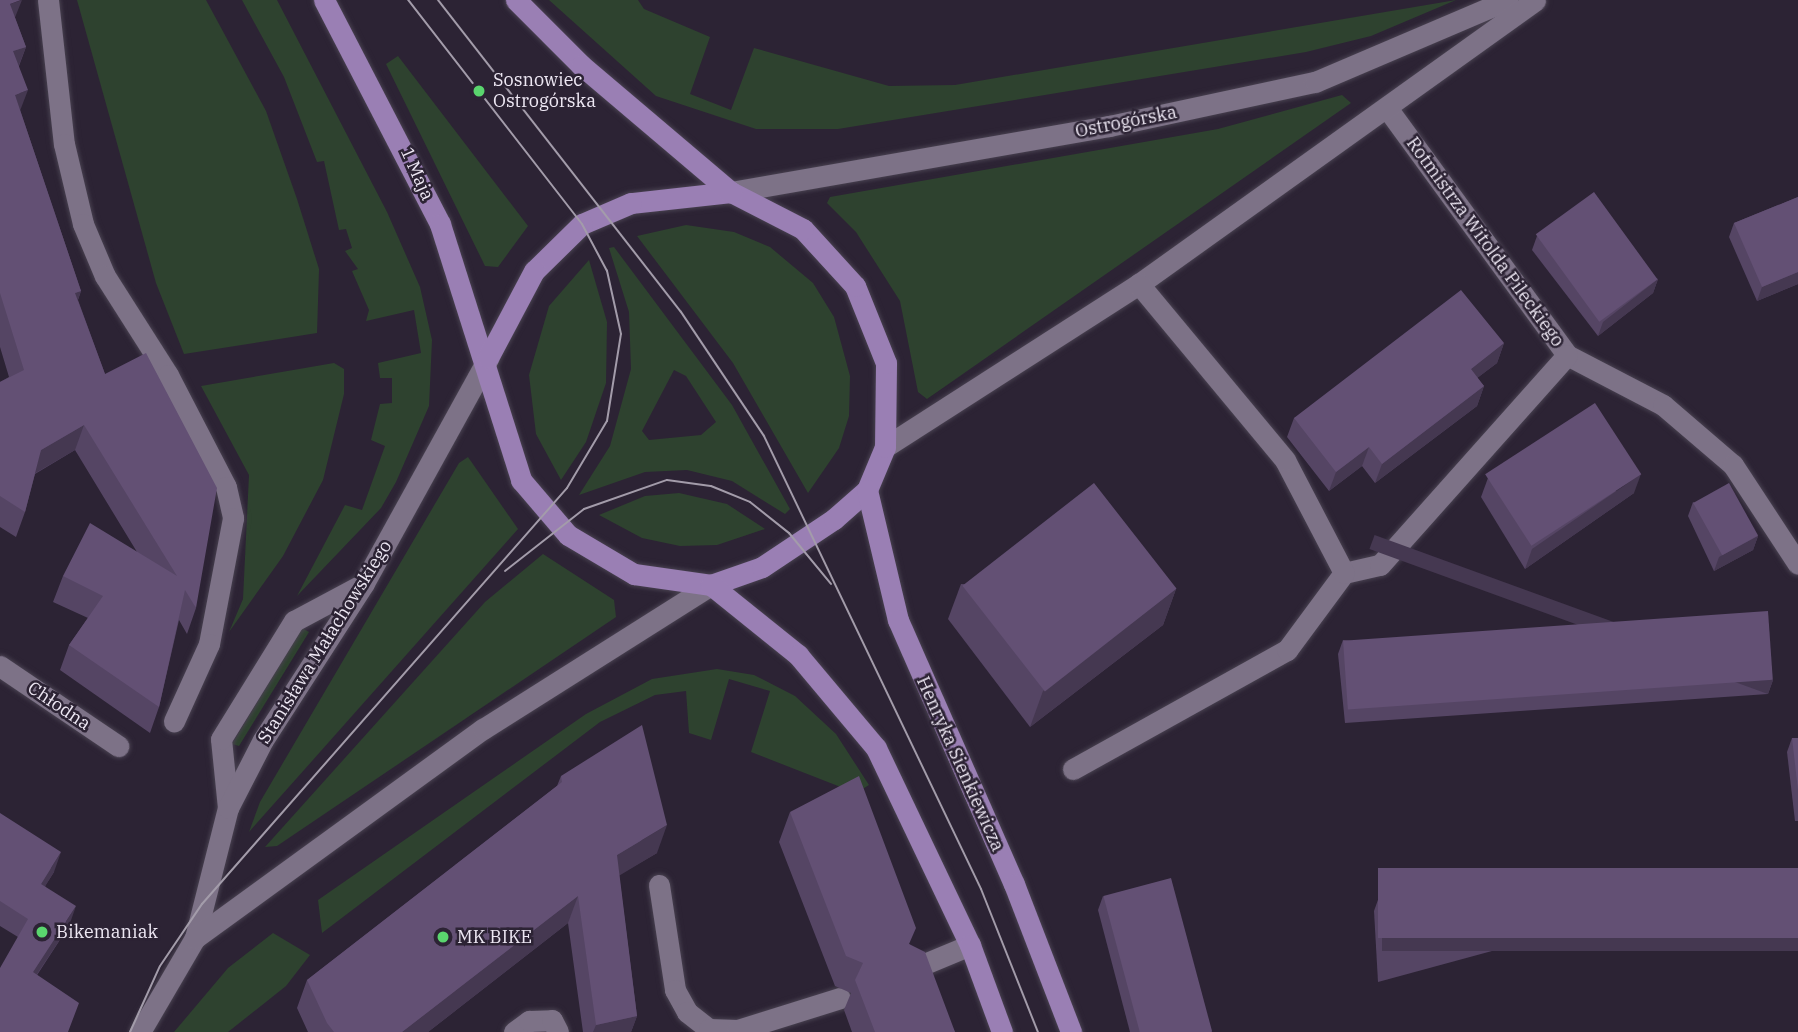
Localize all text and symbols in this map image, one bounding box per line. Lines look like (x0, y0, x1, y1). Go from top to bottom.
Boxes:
place label: Sosnowiec Ostrogórska (493, 70, 596, 112)
marker: Sosnowiec Ostrogórska (471, 83, 487, 99)
street label: Ostrogórska (1073, 102, 1179, 142)
street label: Rotmistrza Witolda Pileckiego (1402, 133, 1568, 351)
street label: 1 Maja (396, 144, 438, 204)
street label: Stanisława Małachowskiego (253, 536, 397, 748)
street label: Henryka Sienkiewicza (912, 673, 1008, 855)
street label: Chłodna (24, 677, 94, 735)
place label: Bikemaniak (56, 921, 158, 943)
marker: Bikemaniak (34, 924, 50, 940)
place label: MK BIKE (457, 926, 532, 948)
marker: MK BIKE (435, 929, 451, 945)

